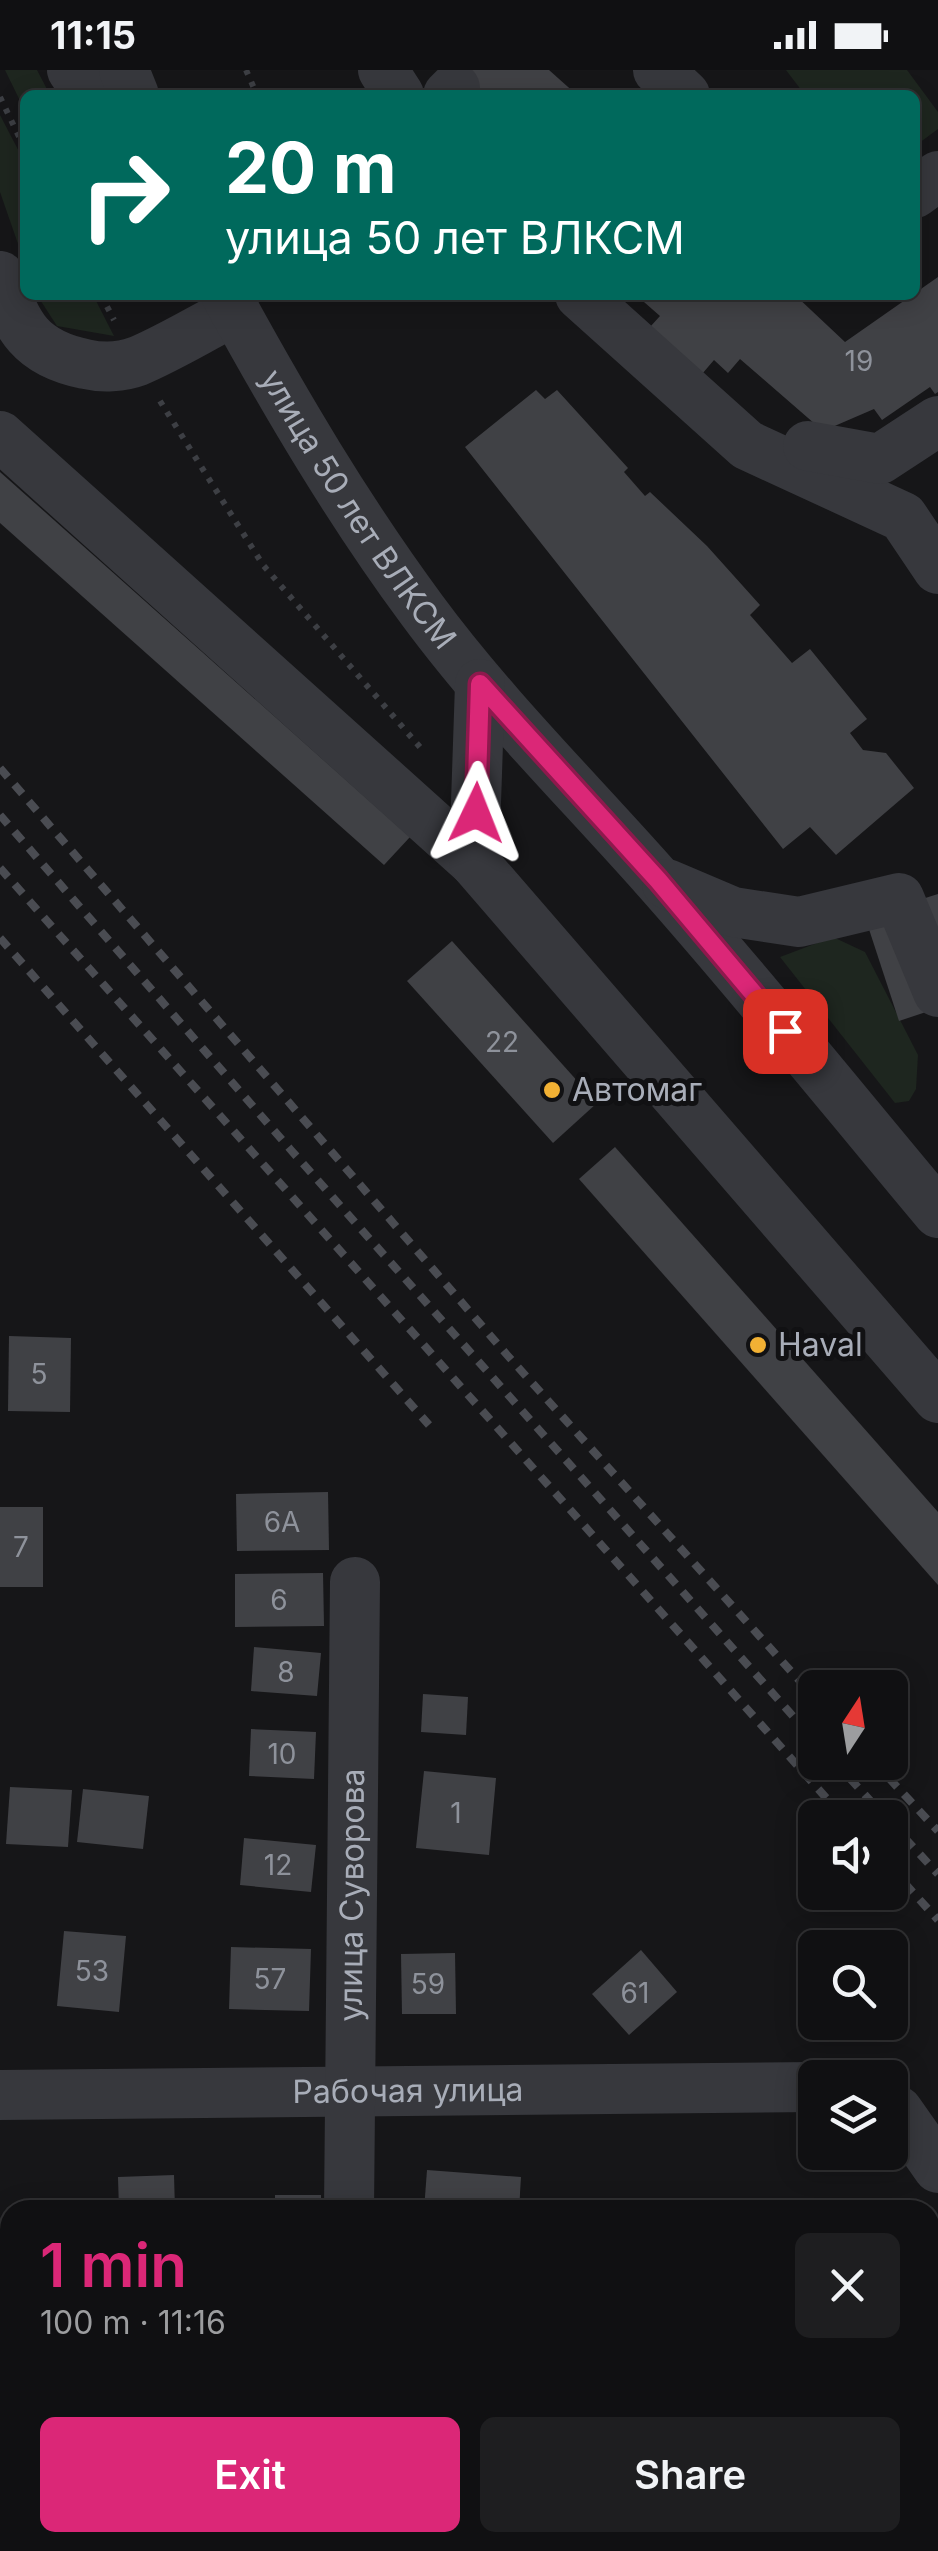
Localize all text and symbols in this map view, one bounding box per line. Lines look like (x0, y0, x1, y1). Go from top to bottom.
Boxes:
text: 11:15 (50, 12, 136, 58)
text: 20 m (225, 125, 397, 210)
icon: right (60, 130, 190, 260)
text: улица 50 лет ВЛКСМ (225, 210, 685, 265)
house number: 19 (845, 344, 873, 378)
street label: улица 50 лет ВЛКСМ (253, 362, 465, 657)
position arrow (424, 761, 528, 865)
pin (743, 989, 828, 1074)
icon: arrive (758, 1004, 813, 1059)
house number: 22 (485, 1025, 519, 1059)
place label: Автомаг (572, 1070, 702, 1109)
marker: Автомаг (541, 1079, 563, 1101)
place label: Haval (778, 1325, 863, 1364)
marker: Haval (747, 1334, 769, 1356)
house number: 5 (30, 1357, 48, 1391)
house number: 6А (264, 1505, 300, 1539)
house number: 7 (13, 1530, 29, 1564)
house number: 6 (270, 1583, 288, 1617)
house number: 8 (277, 1655, 295, 1689)
north arrow (798, 1670, 908, 1780)
map controls (798, 1670, 908, 2170)
house number: 10 (267, 1737, 297, 1771)
street label: улица Суворова (331, 1768, 372, 2022)
house number: 1 (450, 1796, 462, 1830)
button: sound (798, 1800, 908, 1910)
house number: 12 (264, 1848, 292, 1882)
button: search (798, 1930, 908, 2040)
house number: 53 (75, 1954, 109, 1988)
house number: 57 (254, 1962, 286, 1996)
house number: 59 (411, 1967, 445, 2001)
house number: 61 (621, 1976, 649, 2010)
button: layers (798, 2060, 908, 2170)
street label: Рабочая улица (292, 2070, 524, 2111)
text: 1 min (40, 2229, 187, 2301)
button: close (795, 2233, 900, 2338)
text: 100 m · 11:16 (40, 2303, 226, 2342)
button: Exit (40, 2417, 460, 2532)
button: Share (480, 2417, 900, 2532)

